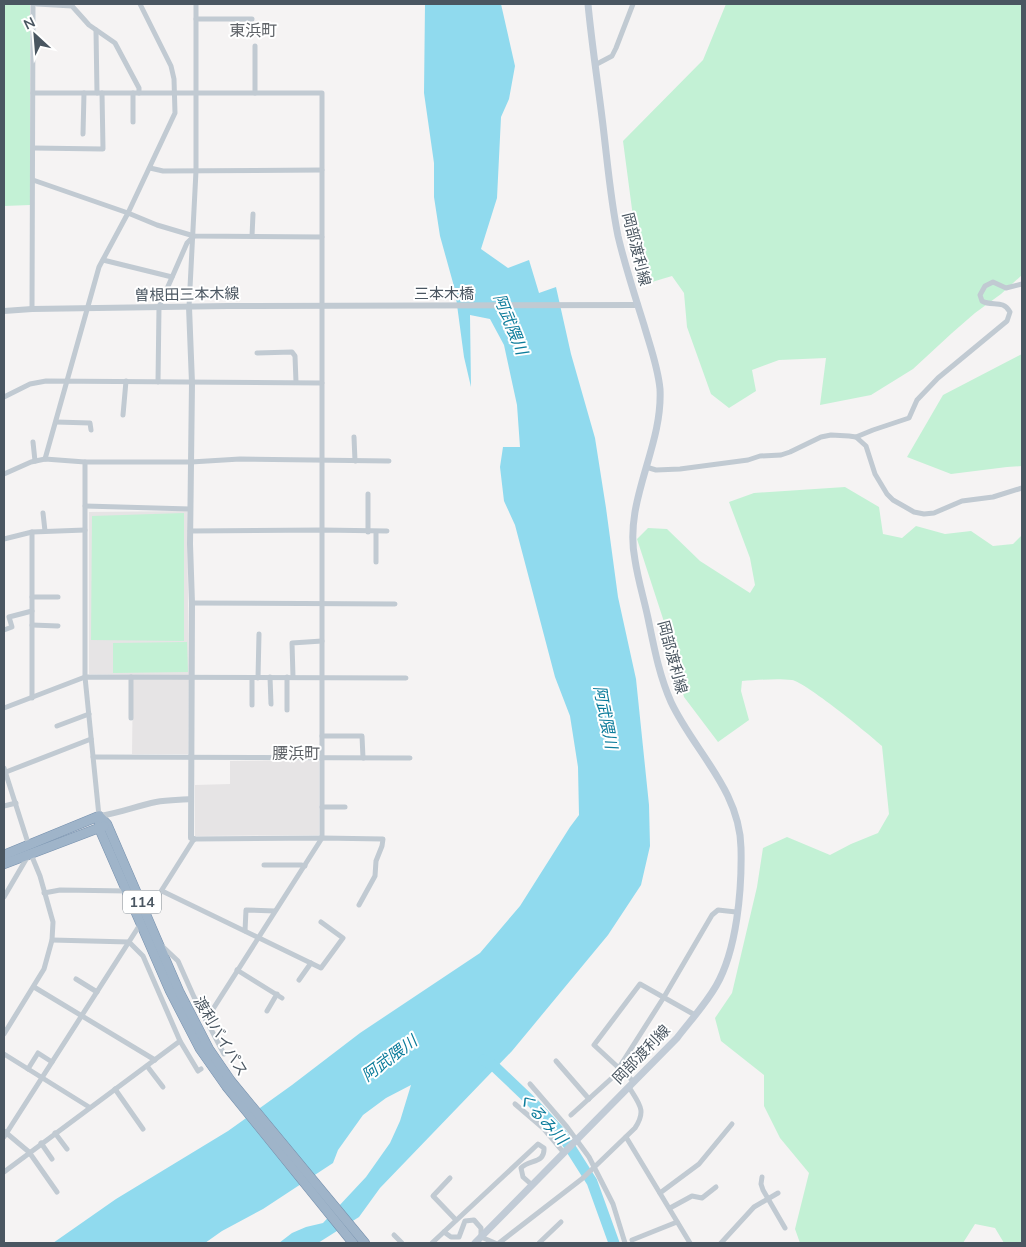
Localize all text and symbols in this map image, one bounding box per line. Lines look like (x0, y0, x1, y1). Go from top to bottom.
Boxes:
north arrow (10, 10, 60, 60)
text: N (21, 13, 38, 34)
district label: 東浜町 (229, 20, 277, 40)
street label: 岡部渡利線 (619, 210, 655, 288)
street label: 曽根田三本木線 (134, 284, 240, 304)
street label: 三本木橋 (414, 284, 474, 303)
water label: 阿武隈川 (490, 291, 533, 359)
street label: 岡部渡利線 (654, 618, 692, 696)
water label: 阿武隈川 (590, 684, 622, 752)
district label: 腰浜町 (272, 743, 320, 763)
road number: 114 (123, 890, 161, 914)
street label: 渡利バイパス (190, 993, 252, 1079)
street label: 岡部渡利線 (608, 1020, 674, 1088)
water label: 阿武隈川 (357, 1030, 422, 1085)
water label: くるみ川 (514, 1088, 573, 1150)

